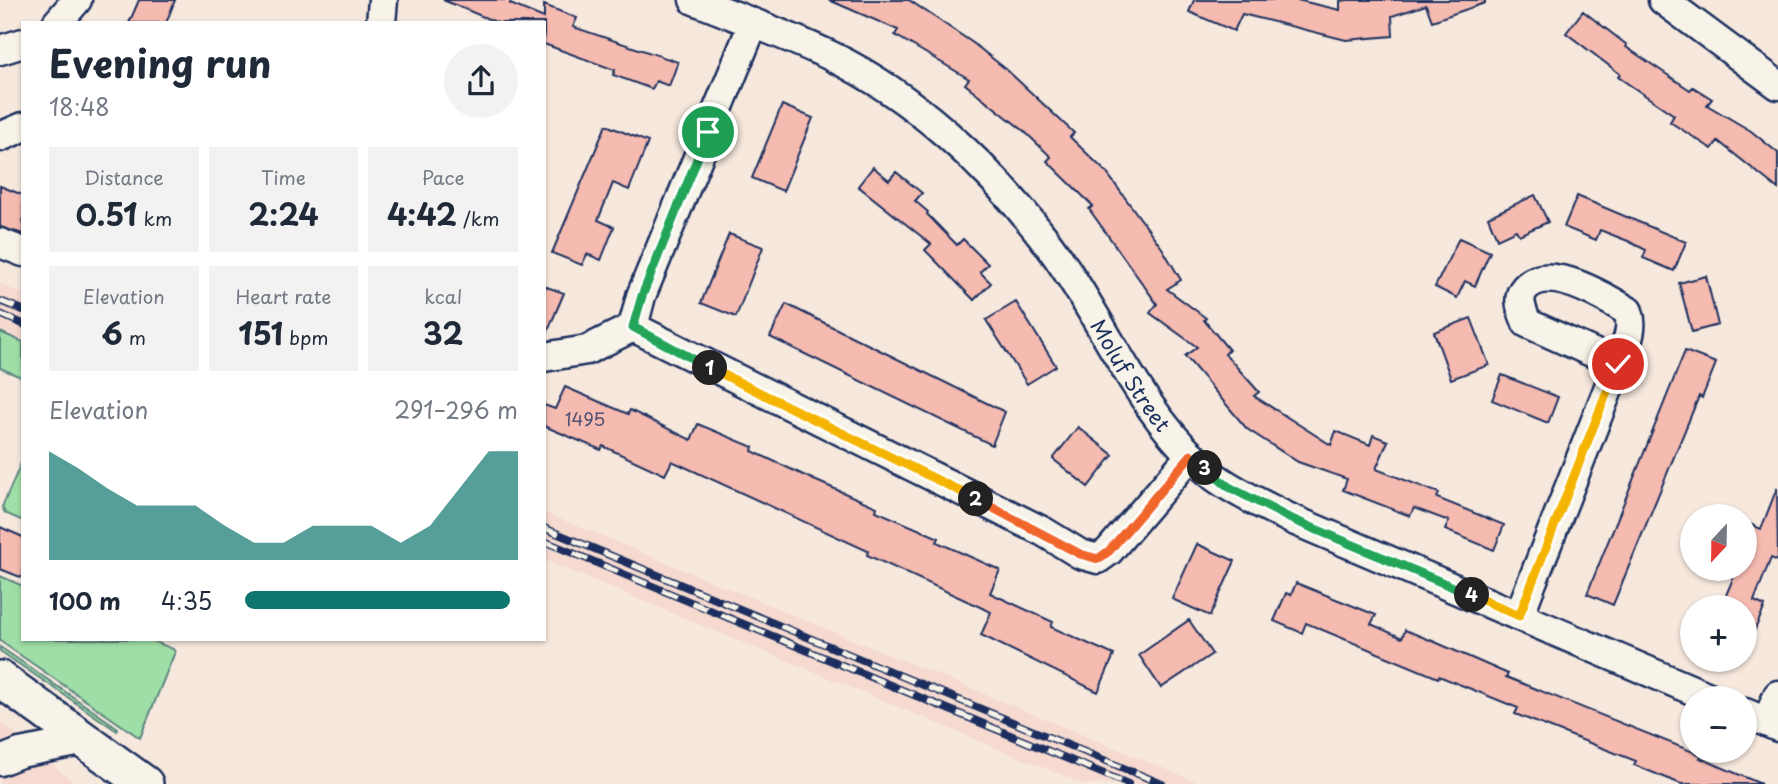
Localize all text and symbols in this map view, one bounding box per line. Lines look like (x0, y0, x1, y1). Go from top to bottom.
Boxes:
text: Evening run (49, 34, 271, 91)
button: share (444, 44, 518, 118)
text: 18:48 (49, 89, 110, 124)
pin (678, 102, 738, 162)
icon: arrive (689, 113, 727, 151)
text: Distance (84, 163, 164, 191)
text: Time (261, 163, 306, 191)
text: Pace (422, 163, 465, 191)
text: 0.51 (75, 191, 137, 236)
text: 2:24 (248, 191, 319, 236)
text: 4:42 (387, 191, 457, 236)
text: km (137, 204, 172, 232)
text: /km (457, 204, 499, 232)
text: Elevation (83, 282, 165, 310)
text: Heart rate (236, 282, 331, 310)
text: kcal (424, 282, 462, 310)
text: 6 (102, 310, 123, 355)
text: 151 (238, 310, 283, 355)
text: 32 (423, 310, 463, 355)
street label: Moluf Street (1083, 313, 1179, 438)
text: m (123, 323, 146, 351)
text: bpm (283, 323, 329, 351)
pin (1588, 334, 1648, 394)
icon: check (1599, 345, 1637, 383)
pin: 1 (692, 350, 728, 386)
text: 1 (705, 353, 714, 381)
text: Elevation (49, 392, 148, 427)
text: 291–296 m (394, 392, 518, 427)
house number: 1495 (565, 405, 605, 432)
pin: 3 (1188, 450, 1222, 486)
text: 3 (1198, 453, 1211, 481)
pin: 2 (958, 482, 993, 516)
text: 2 (969, 484, 982, 512)
north arrow (1680, 504, 1757, 581)
map controls (1680, 504, 1757, 763)
pin: 4 (1454, 578, 1490, 612)
text: 4 (1465, 580, 1478, 608)
text: 100 m (49, 583, 121, 618)
text: 4:35 (161, 583, 212, 618)
button: + (1680, 595, 1757, 672)
button: − (1680, 686, 1757, 763)

